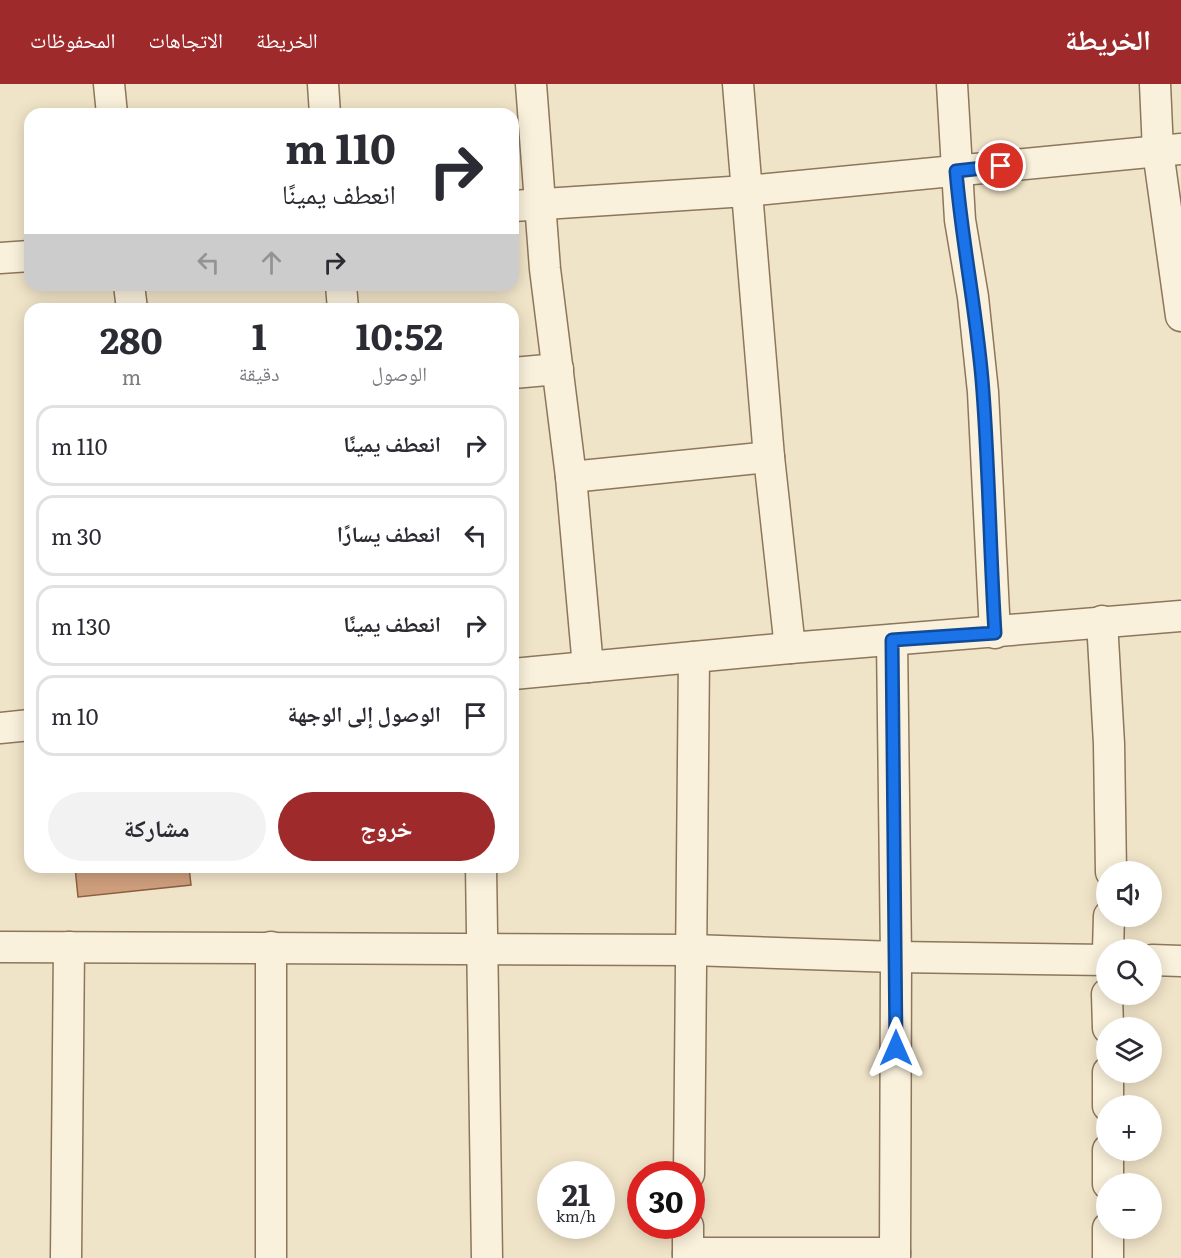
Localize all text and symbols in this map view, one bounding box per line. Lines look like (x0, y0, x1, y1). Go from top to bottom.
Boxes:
text: الخريطة (1065, 17, 1151, 59)
text: المحفوظات (30, 23, 115, 54)
text: الاتجاهات (148, 23, 223, 54)
text: الخريطة (256, 23, 318, 54)
text: 110 m (285, 115, 396, 177)
icon: right (417, 132, 495, 210)
pin (975, 140, 1026, 191)
icon: arrive (984, 149, 1017, 182)
text: انعطف يمينًا (282, 172, 396, 212)
icon: left (192, 246, 225, 279)
icon: ahead (255, 246, 288, 279)
icon: right (318, 246, 351, 279)
text: 1 (252, 308, 267, 361)
text: 10:52 (355, 308, 443, 361)
text: 280 (100, 312, 163, 365)
text: دقيقة (239, 357, 279, 387)
text: الوصول (372, 357, 427, 387)
text: m (122, 361, 141, 391)
text: انعطف يمينًا (343, 426, 441, 459)
text: 110 m (51, 429, 107, 462)
icon: right (459, 429, 492, 462)
text: انعطف يسارًا (337, 516, 441, 549)
text: 30 m (51, 519, 101, 552)
icon: left (459, 519, 492, 552)
text: انعطف يمينًا (343, 606, 441, 639)
text: 130 m (51, 609, 110, 642)
icon: right (459, 609, 492, 642)
text: الوصول إلى الوجهة (288, 696, 441, 729)
text: 10 m (51, 699, 98, 732)
icon: arrive (459, 699, 492, 732)
button: مشاركة (48, 792, 266, 861)
button: خروج (278, 792, 495, 861)
map controls (1096, 861, 1162, 1239)
button: sound (1096, 861, 1162, 927)
button: search (1096, 939, 1162, 1005)
position arrow (864, 1016, 928, 1080)
button: layers (1096, 1017, 1162, 1083)
button: + (1096, 1095, 1162, 1161)
speed limit sign: 30 (627, 1161, 705, 1239)
text: 21 (562, 1171, 590, 1215)
button: − (1096, 1173, 1162, 1239)
text: km/h (556, 1204, 596, 1227)

